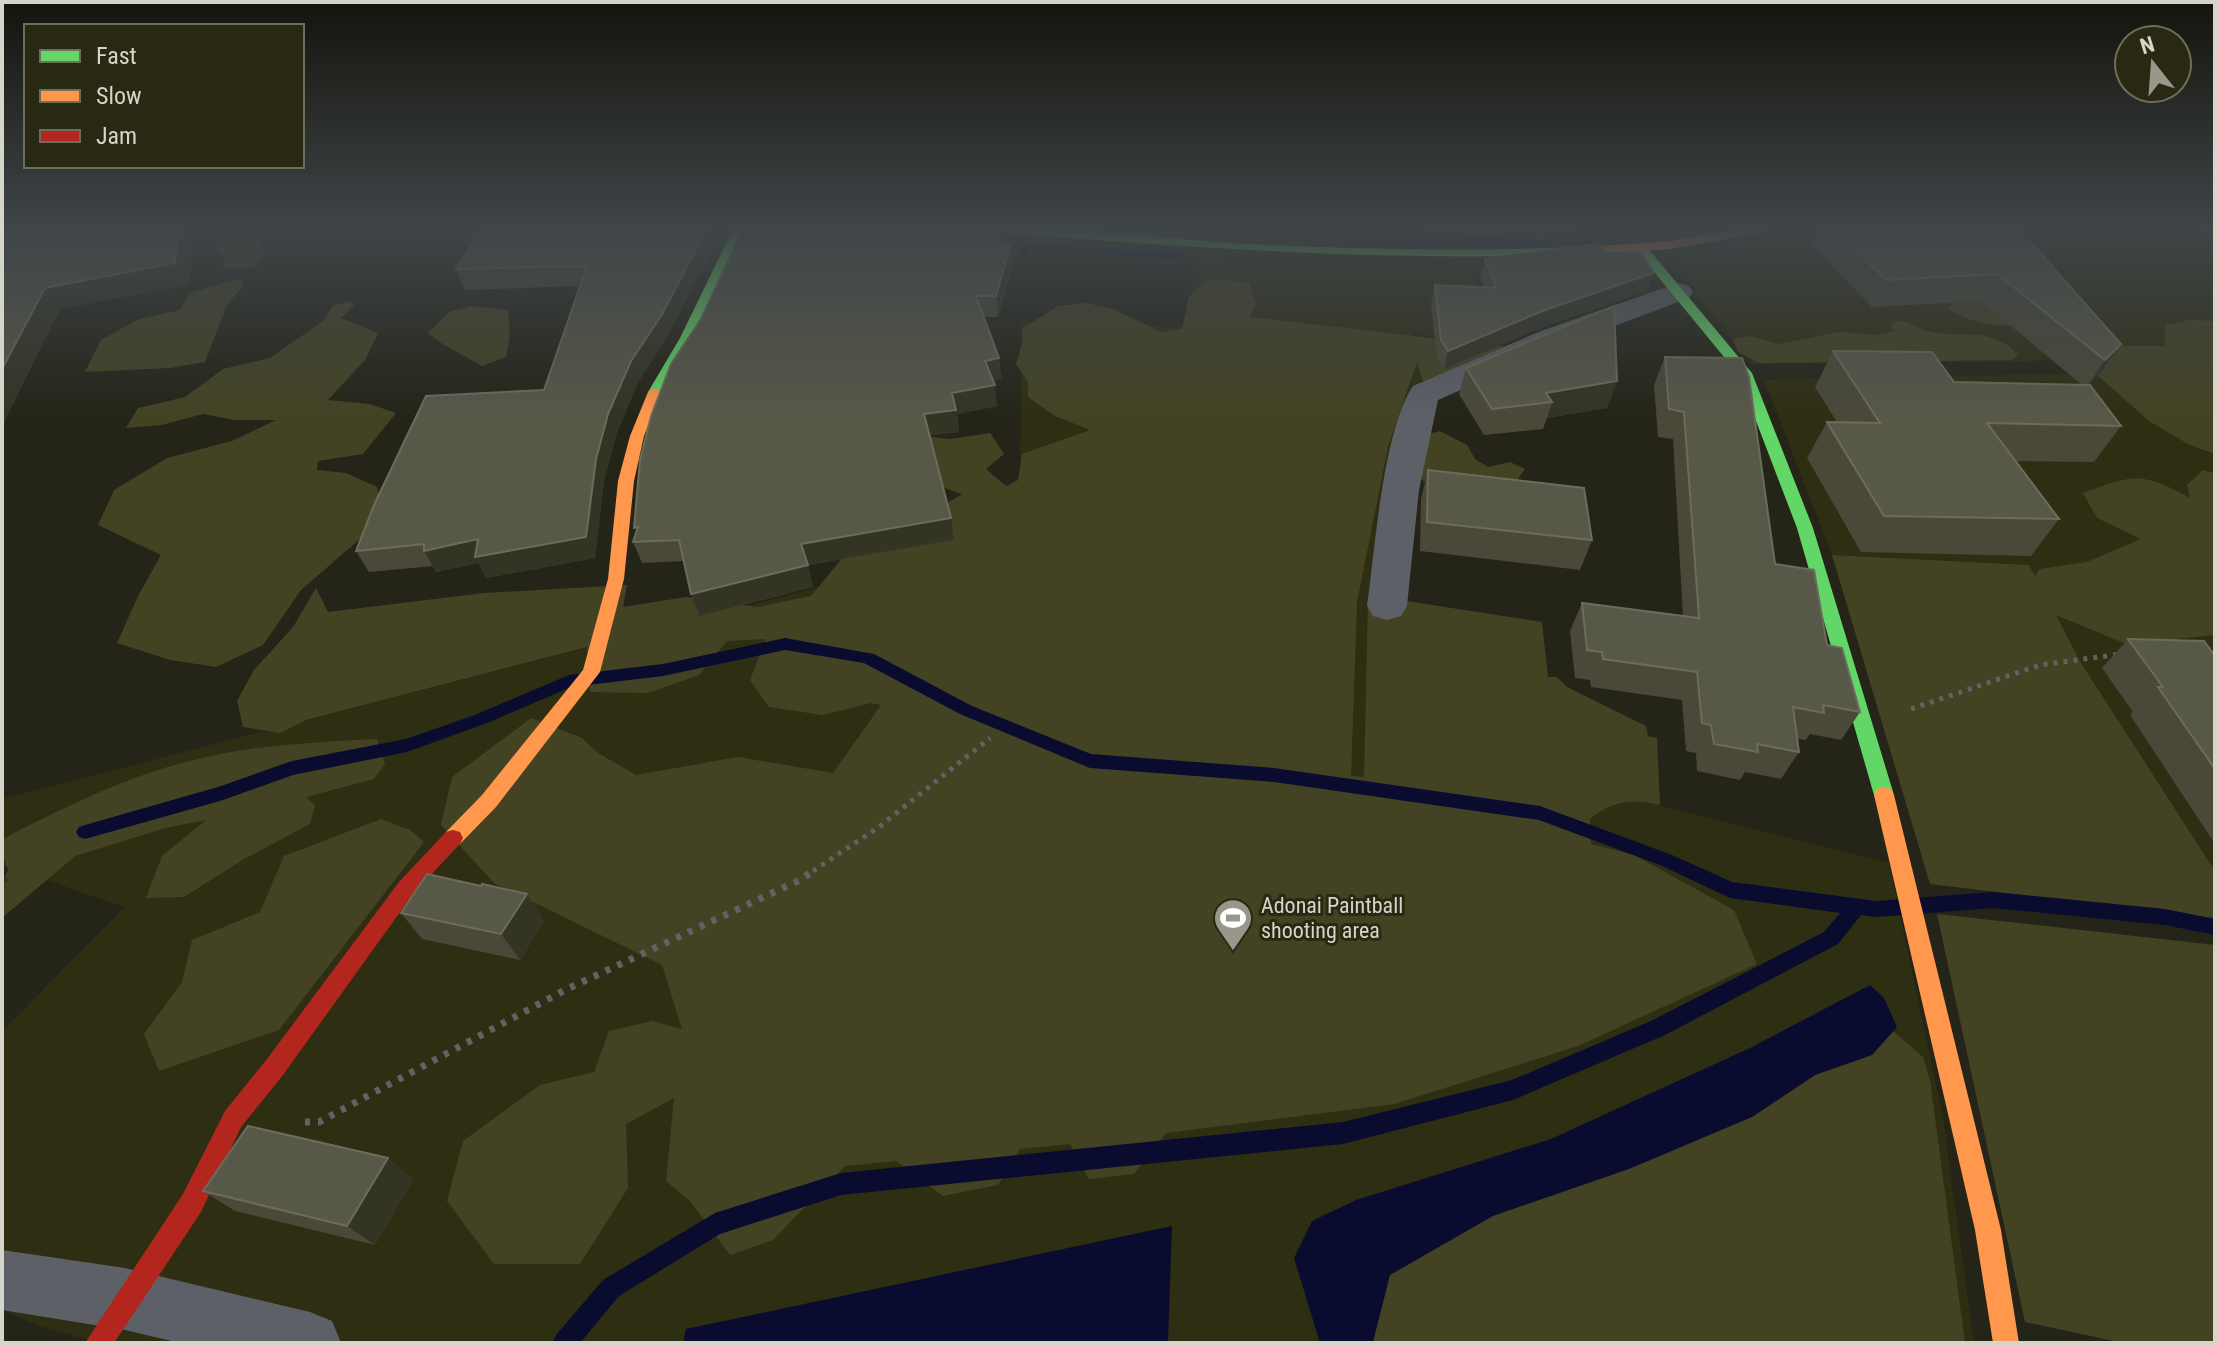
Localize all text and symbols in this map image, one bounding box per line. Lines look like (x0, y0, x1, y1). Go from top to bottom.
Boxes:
legend (24, 24, 304, 168)
north arrow (2113, 24, 2193, 104)
text: N (2137, 31, 2157, 59)
text: Fast (96, 42, 137, 70)
text: Slow (96, 82, 142, 110)
text: Jam (96, 122, 137, 150)
place label: Adonai Paintball shooting area (1261, 893, 1403, 943)
sports icon: Adonai Paintball shooting area (1212, 897, 1254, 952)

